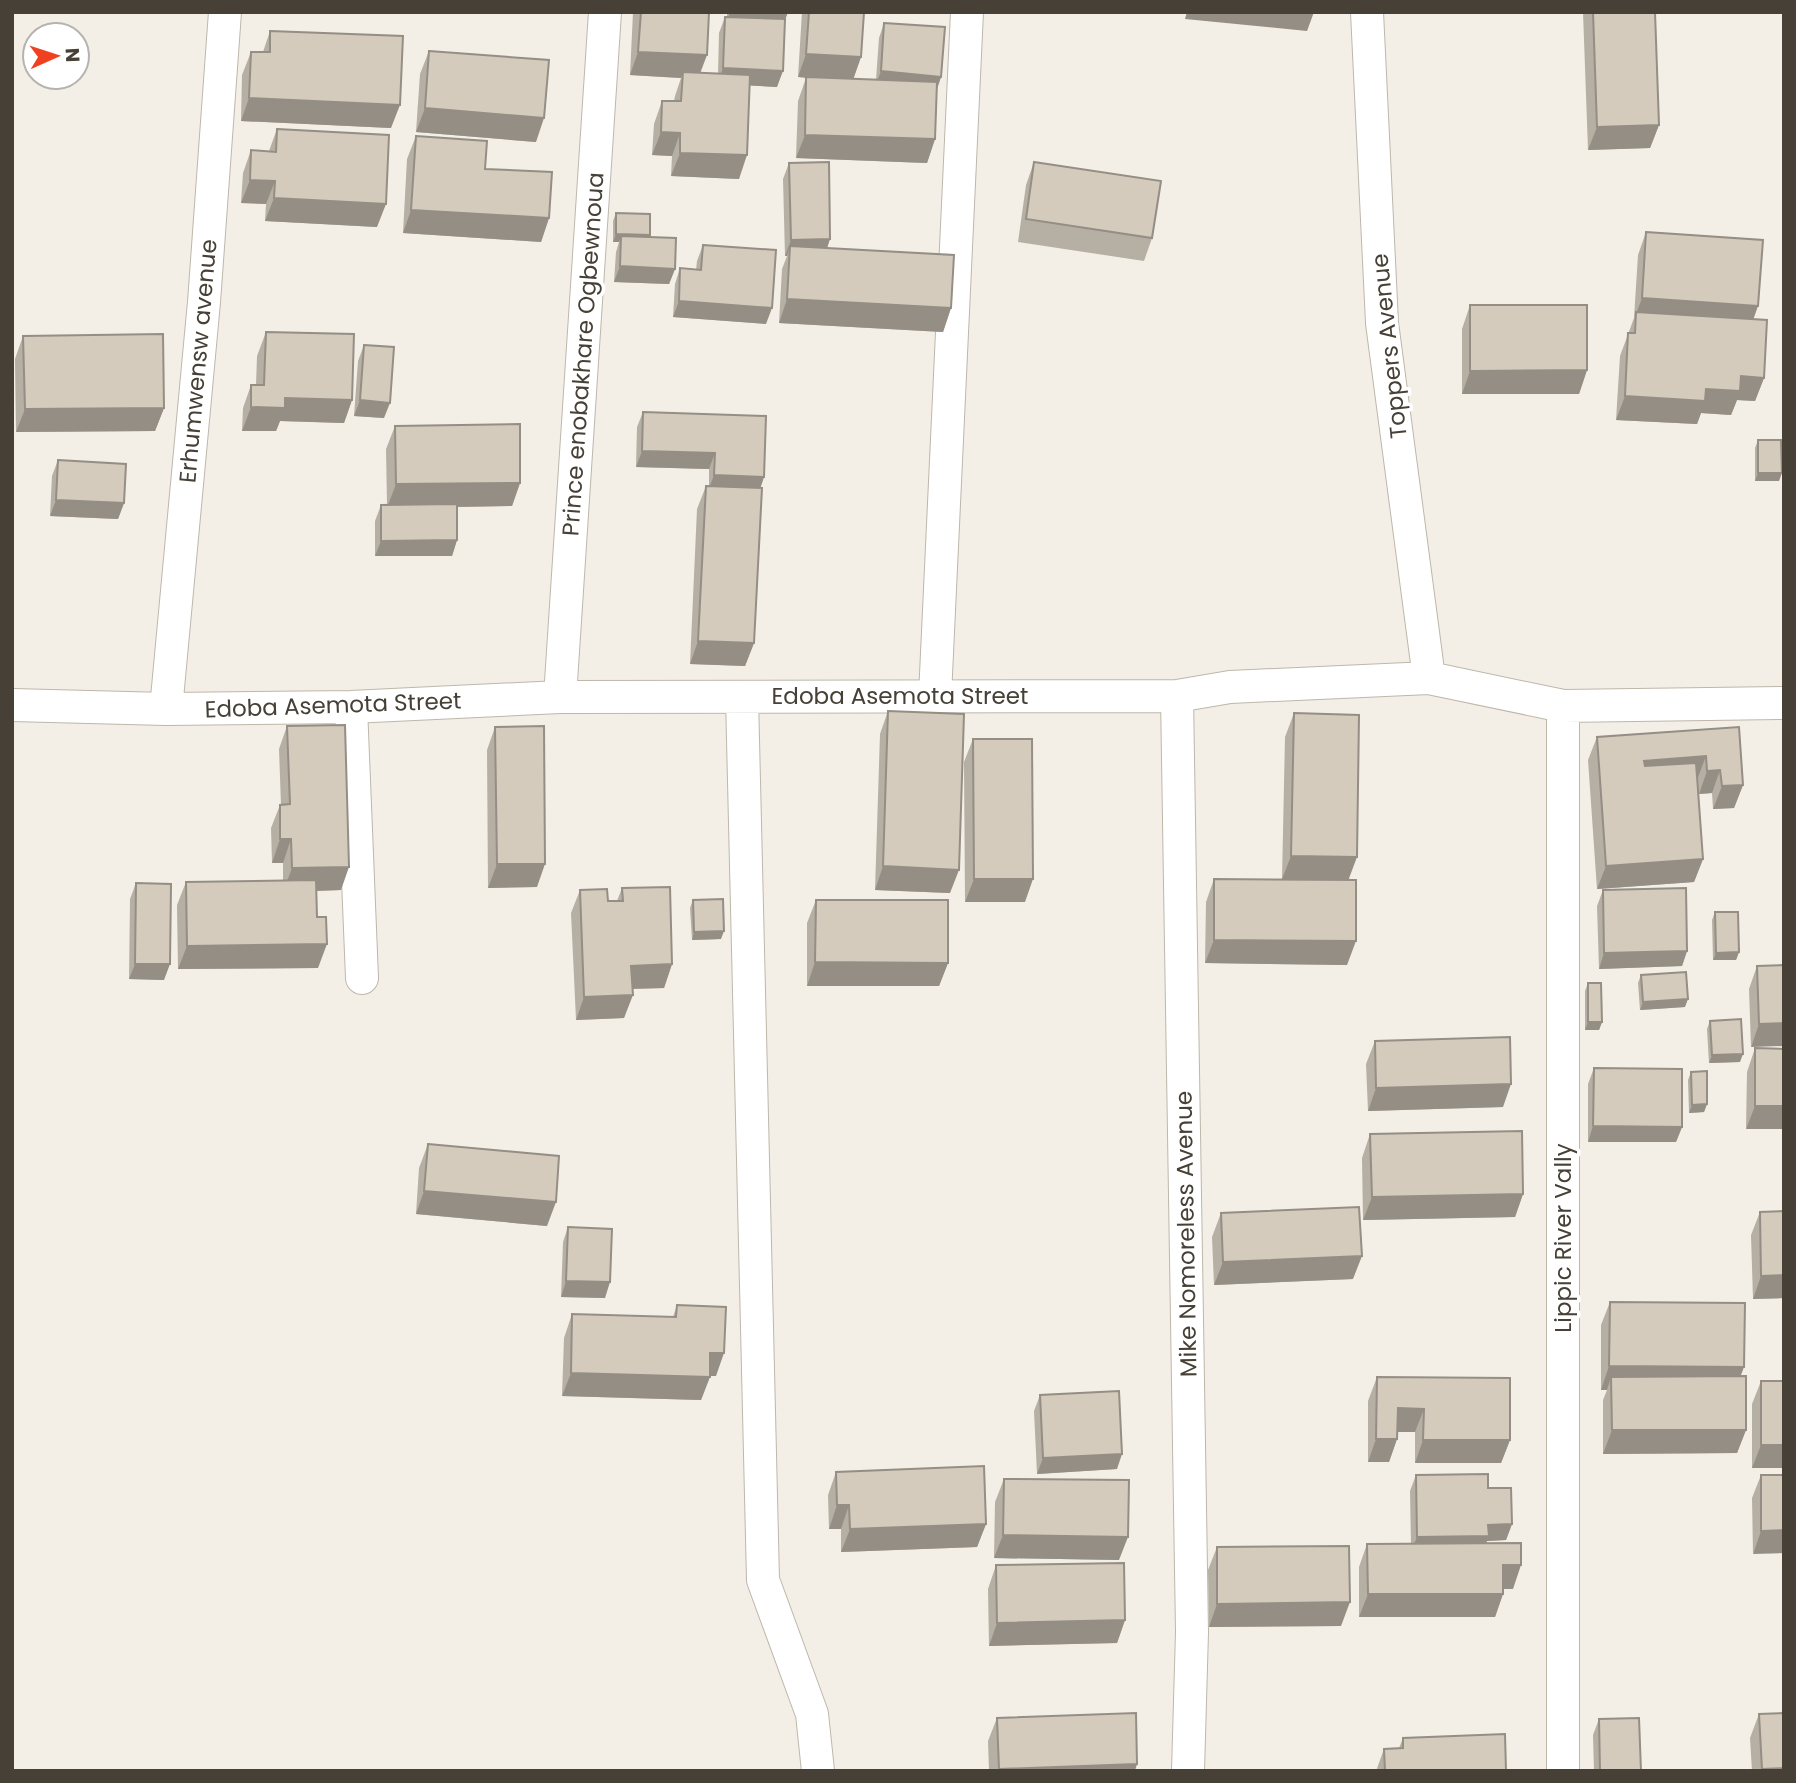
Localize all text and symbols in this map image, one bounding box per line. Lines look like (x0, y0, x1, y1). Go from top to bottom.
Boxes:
north arrow (21, 21, 91, 91)
text: N (59, 47, 86, 63)
street label: Prince enobakhare Ogbewnoua (554, 171, 612, 537)
street label: Erhumwensw avenue (171, 238, 225, 484)
street label: Toppers Avenue (1363, 252, 1415, 440)
street label: Edoba Asemota Street (772, 680, 1028, 712)
street label: Edoba Asemota Street (204, 685, 462, 725)
street label: Mike Nomoreless Avenue (1168, 1091, 1204, 1377)
street label: Lippic River Vally (1547, 1143, 1579, 1333)

